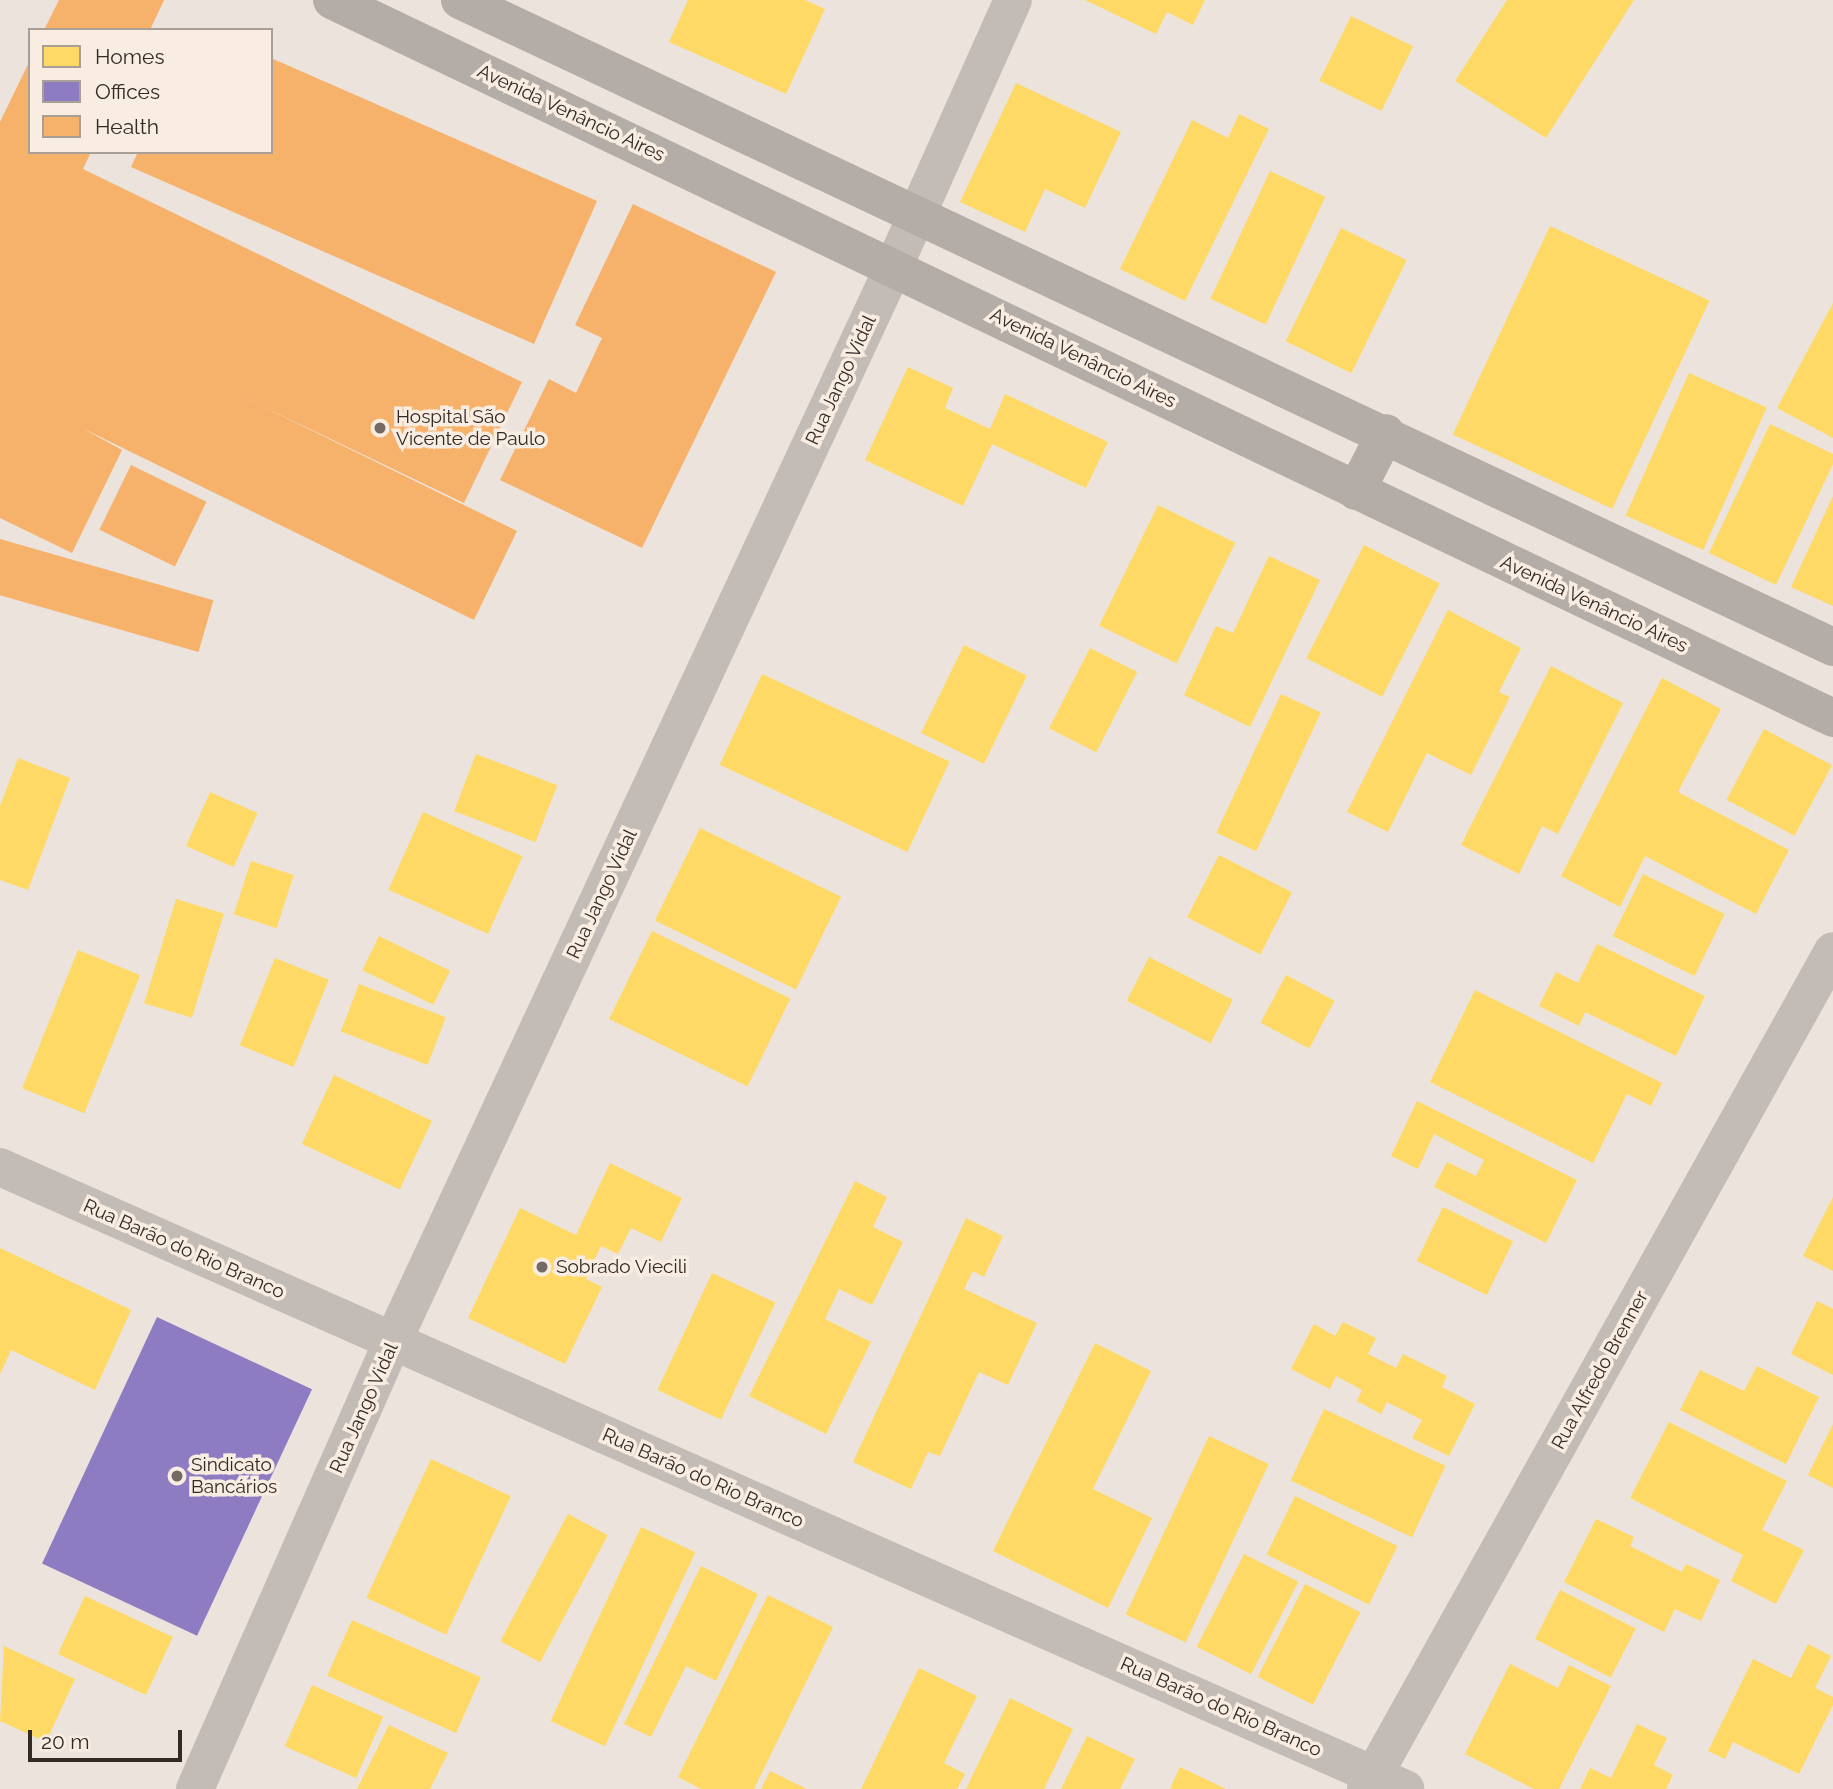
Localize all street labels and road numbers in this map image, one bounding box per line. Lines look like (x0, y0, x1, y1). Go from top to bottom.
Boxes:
street label: Avenida Venâncio Aires (473, 59, 669, 167)
street label: Avenida Venâncio Aires (986, 303, 1180, 413)
street label: Rua Jango Vidal (801, 311, 881, 449)
street label: Avenida Venâncio Aires (1496, 550, 1692, 658)
street label: Rua Jango Vidal (562, 825, 642, 963)
street label: Rua Barão do Rio Branco (80, 1194, 288, 1304)
street label: Rua Alfredo Brenner (1547, 1286, 1653, 1454)
street label: Rua Jango Vidal (325, 1339, 403, 1477)
street label: Rua Barão do Rio Branco (599, 1423, 807, 1533)
street label: Rua Barão do Rio Branco (1117, 1652, 1325, 1762)

